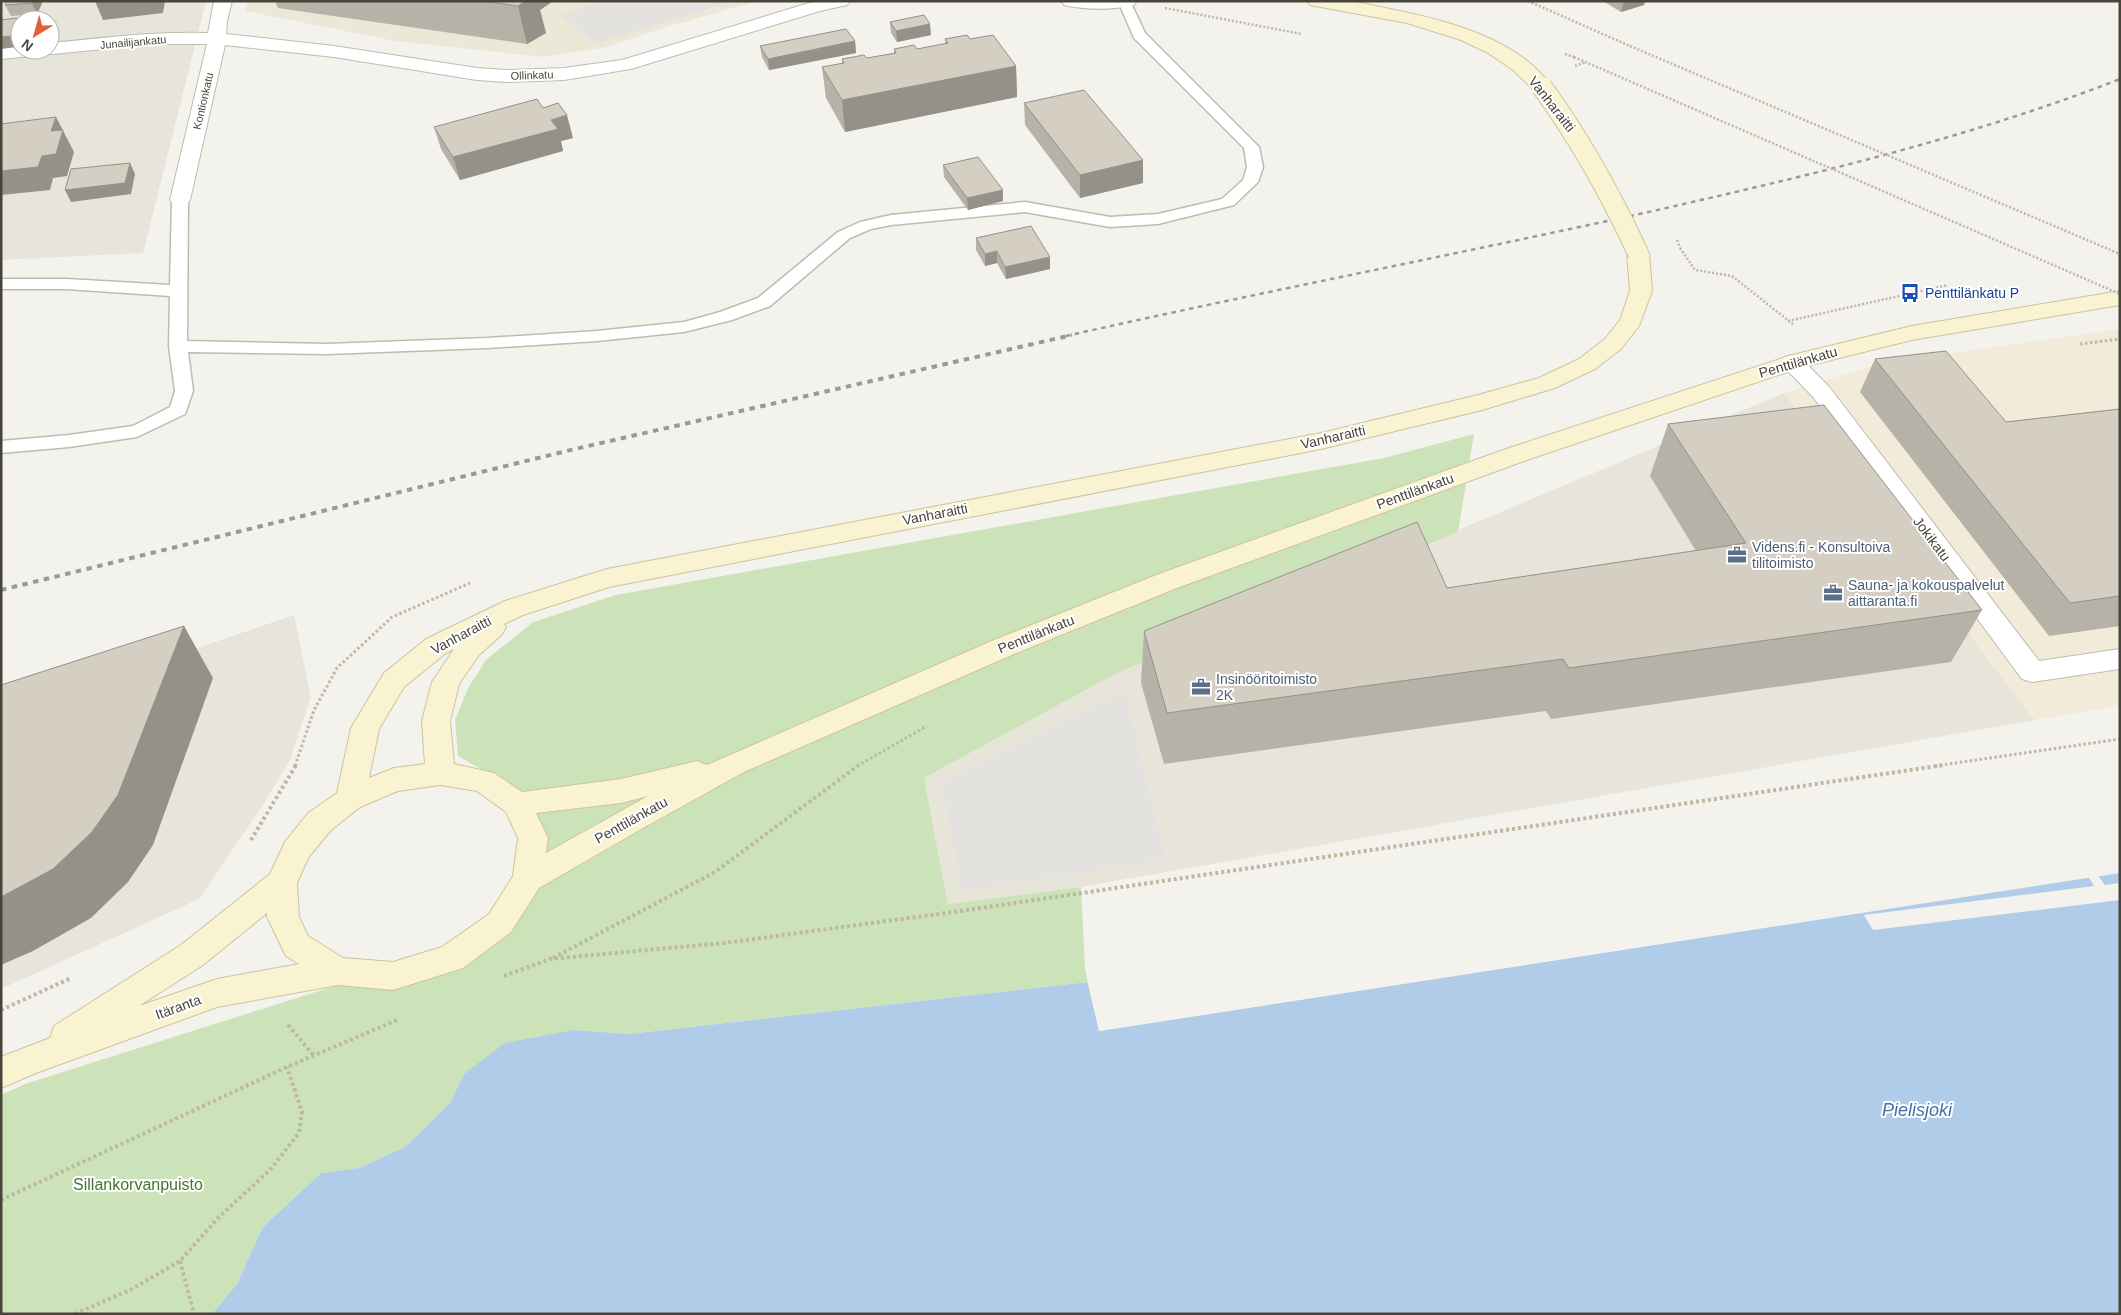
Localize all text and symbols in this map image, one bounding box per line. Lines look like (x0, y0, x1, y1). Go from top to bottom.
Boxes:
north arrow (10, 10, 60, 60)
street label: Junailijankatu (99, 33, 167, 51)
text: N (18, 36, 36, 55)
street label: Ollinkatu (510, 68, 554, 82)
street label: Kontionkatu (191, 71, 215, 131)
street label: Vanharaitti (1525, 73, 1579, 135)
bus stop icon: Penttilänkatu P (1899, 282, 1921, 304)
place label: Penttilänkatu P (1925, 285, 2019, 301)
street label: Penttilänkatu (1757, 343, 1839, 381)
street label: Vanharaitti (1299, 422, 1367, 452)
street label: Penttilänkatu (1374, 470, 1456, 512)
street label: Vanharaitti (901, 500, 969, 528)
street label: Jokikatu (1910, 514, 1954, 564)
place label: Videns.fi - Konsultoiva tilitoimisto (1752, 539, 1890, 571)
office icon: Videns.fi - Konsultoiva tilitoimisto (1726, 544, 1748, 566)
place label: Sauna- ja kokouspalvelut aittaranta.fi (1848, 577, 2005, 609)
office icon: Sauna- ja kokouspalvelut aittaranta.fi (1822, 582, 1844, 604)
street label: Penttilänkatu (995, 611, 1077, 657)
street label: Vanharaitti (428, 612, 494, 658)
place label: Insinööritoimisto 2K (1216, 671, 1317, 703)
office icon: Insinööritoimisto 2K (1190, 676, 1212, 698)
street label: Penttilänkatu (592, 793, 670, 847)
street label: Itäranta (153, 991, 203, 1023)
water label: Pielisjoki (1882, 1100, 1953, 1120)
park label: Sillankorvanpuisto (73, 1176, 203, 1193)

